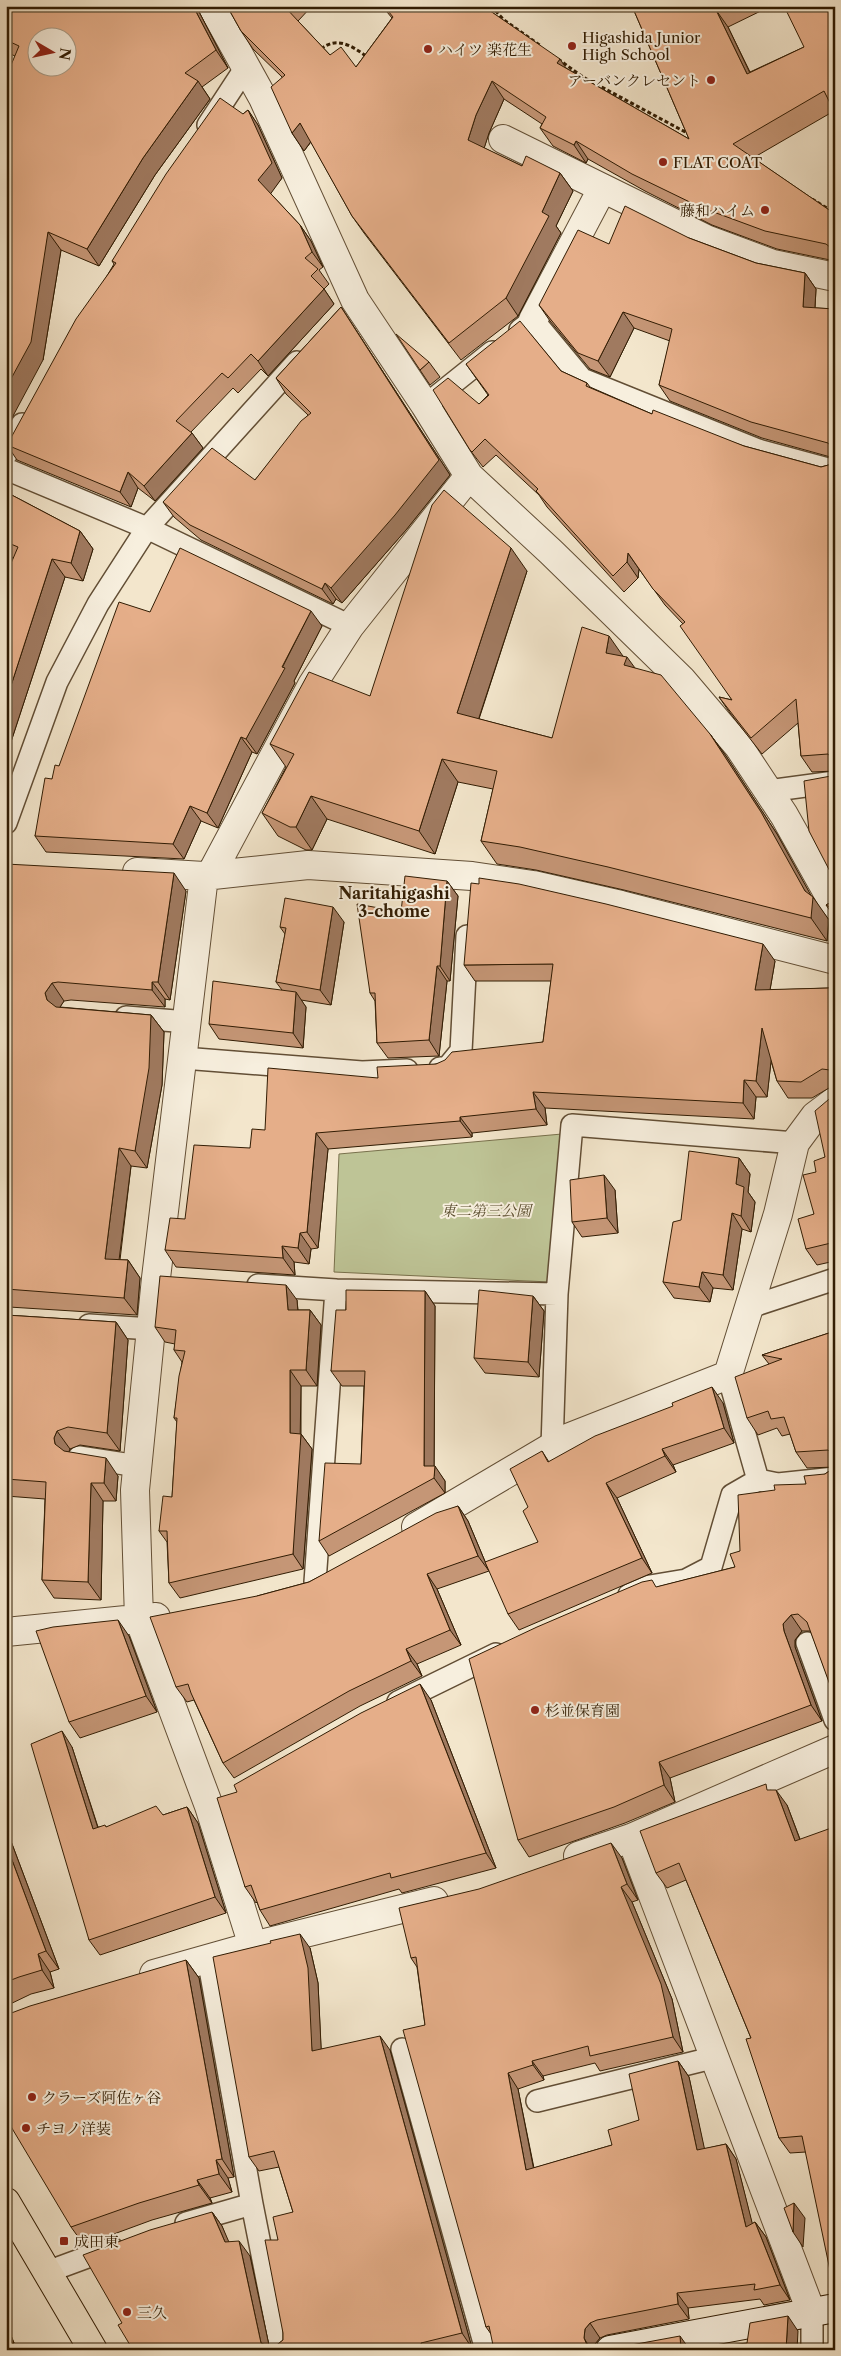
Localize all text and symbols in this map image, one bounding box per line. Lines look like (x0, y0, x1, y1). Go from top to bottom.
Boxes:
north arrow (28, 28, 78, 78)
place label: Higashida Junior High School (582, 28, 701, 64)
place label: ハイツ 楽花生 (438, 40, 532, 59)
marker: Higashida Junior High School (566, 40, 578, 52)
marker: ハイツ 楽花生 (422, 43, 434, 55)
text: N (55, 47, 75, 61)
place label: アーバンクレセント (567, 71, 701, 90)
marker: アーバンクレセント (705, 74, 717, 86)
place label: FLAT COAT (673, 153, 763, 172)
marker: FLAT COAT (657, 156, 669, 168)
place label: 藤和ハイム (680, 201, 755, 220)
marker: 藤和ハイム (759, 204, 771, 216)
district label: Naritahigashi 3-chome (338, 883, 450, 921)
park label: 東二第三公園 (441, 1201, 534, 1220)
place label: 杉並保育園 (545, 1701, 620, 1720)
marker: 杉並保育園 (529, 1704, 541, 1716)
place label: クラーズ阿佐ヶ谷 (42, 2088, 161, 2107)
marker: クラーズ阿佐ヶ谷 (26, 2091, 38, 2103)
place label: チヨノ洋装 (36, 2119, 111, 2138)
marker: チヨノ洋装 (20, 2122, 32, 2134)
place label: 成田東 (74, 2232, 119, 2251)
marker: 成田東 (58, 2235, 70, 2247)
place label: 三久 (137, 2303, 167, 2322)
marker: 三久 (121, 2306, 133, 2318)

